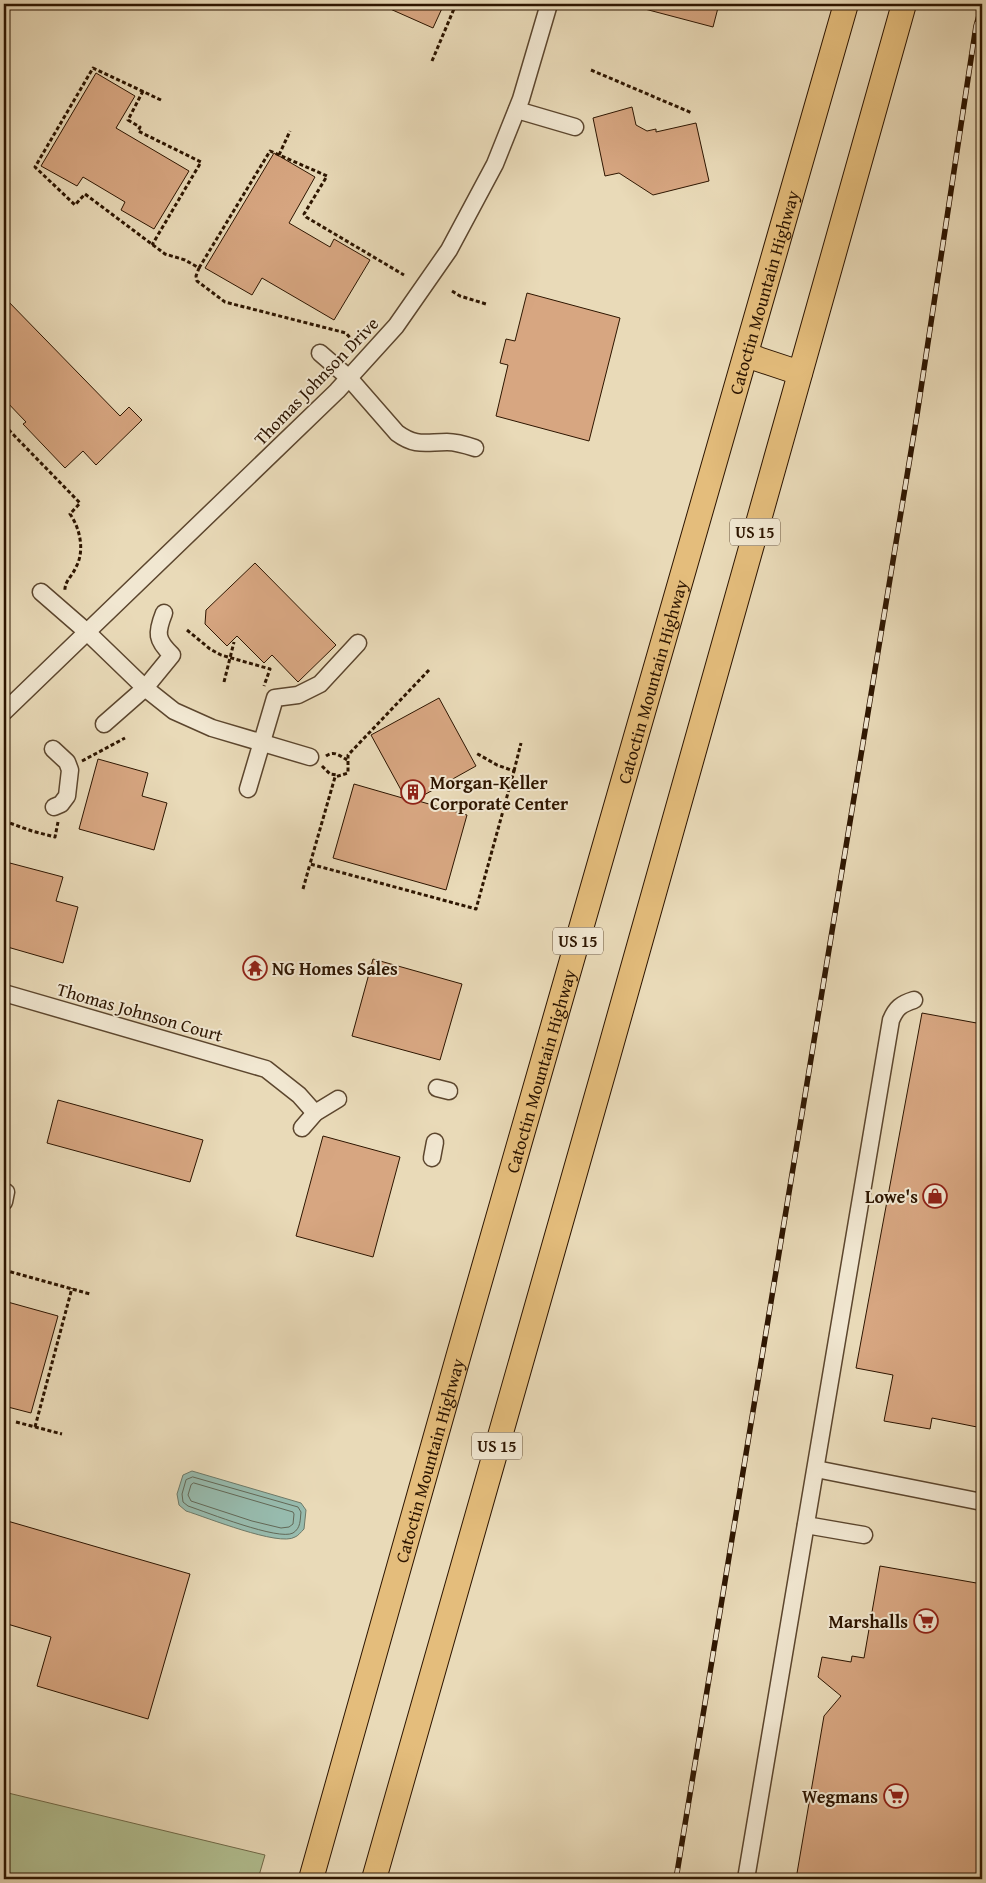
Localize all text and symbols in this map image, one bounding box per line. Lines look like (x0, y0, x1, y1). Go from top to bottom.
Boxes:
street label: Catoctin Mountain Highway (721, 187, 805, 397)
street label: Thomas Johnson Drive (247, 311, 385, 451)
road number: US 15 (730, 518, 780, 546)
street label: Catoctin Mountain Highway (610, 576, 694, 787)
place label: Morgan-Keller Corporate Center (430, 769, 569, 817)
building icon: Morgan-Keller Corporate Center (400, 779, 426, 805)
road number: US 15 (553, 928, 603, 954)
temple icon: NG Homes Sales (242, 955, 268, 981)
place label: NG Homes Sales (272, 955, 398, 982)
street label: Catoctin Mountain Highway (498, 966, 582, 1176)
street label: Thomas Johnson Court (54, 975, 227, 1049)
place label: Lowe's (865, 1183, 918, 1210)
shop icon: Lowe's (922, 1183, 948, 1209)
street label: Catoctin Mountain Highway (387, 1355, 471, 1566)
road number: US 15 (472, 1432, 522, 1460)
place label: Marshalls (829, 1608, 908, 1635)
supermarket icon: Marshalls (913, 1608, 939, 1634)
place label: Wegmans (802, 1783, 878, 1810)
supermarket icon: Wegmans (883, 1783, 909, 1809)

